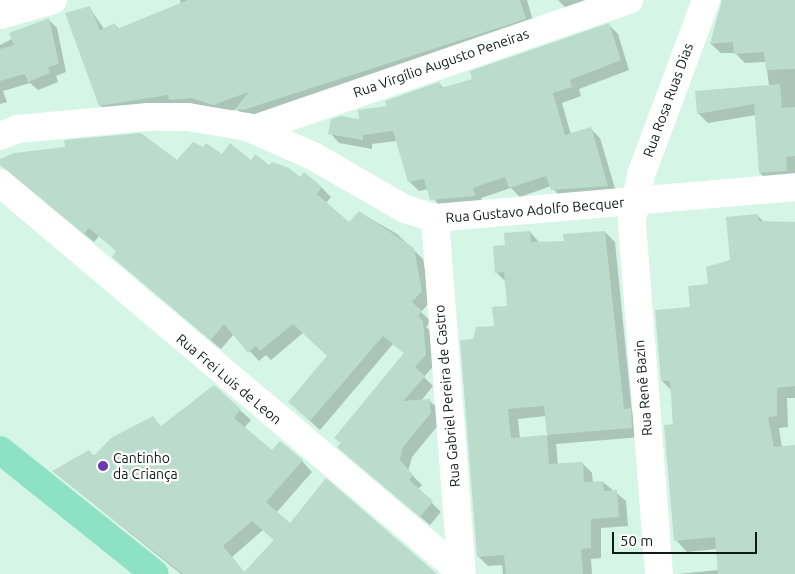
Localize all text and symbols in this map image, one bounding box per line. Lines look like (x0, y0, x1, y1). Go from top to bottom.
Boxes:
street label: Rua Virgílio Augusto Peneiras (351, 25, 531, 101)
street label: Rua Rosa Ruas Dias (640, 41, 696, 159)
street label: Rua Gustavo Adolfo Becquer (445, 194, 625, 226)
street label: Rua Gabriel Pereira de Castro (431, 304, 463, 488)
street label: Rua Frei Luis de Leon (173, 330, 285, 428)
street label: Rua Renê Bazin (630, 339, 656, 437)
place label: Cantinho da Criança (113, 450, 178, 482)
marker: Cantinho da Criança (97, 460, 109, 472)
scale bar (615, 522, 760, 554)
text: 50 m (620, 532, 653, 549)

